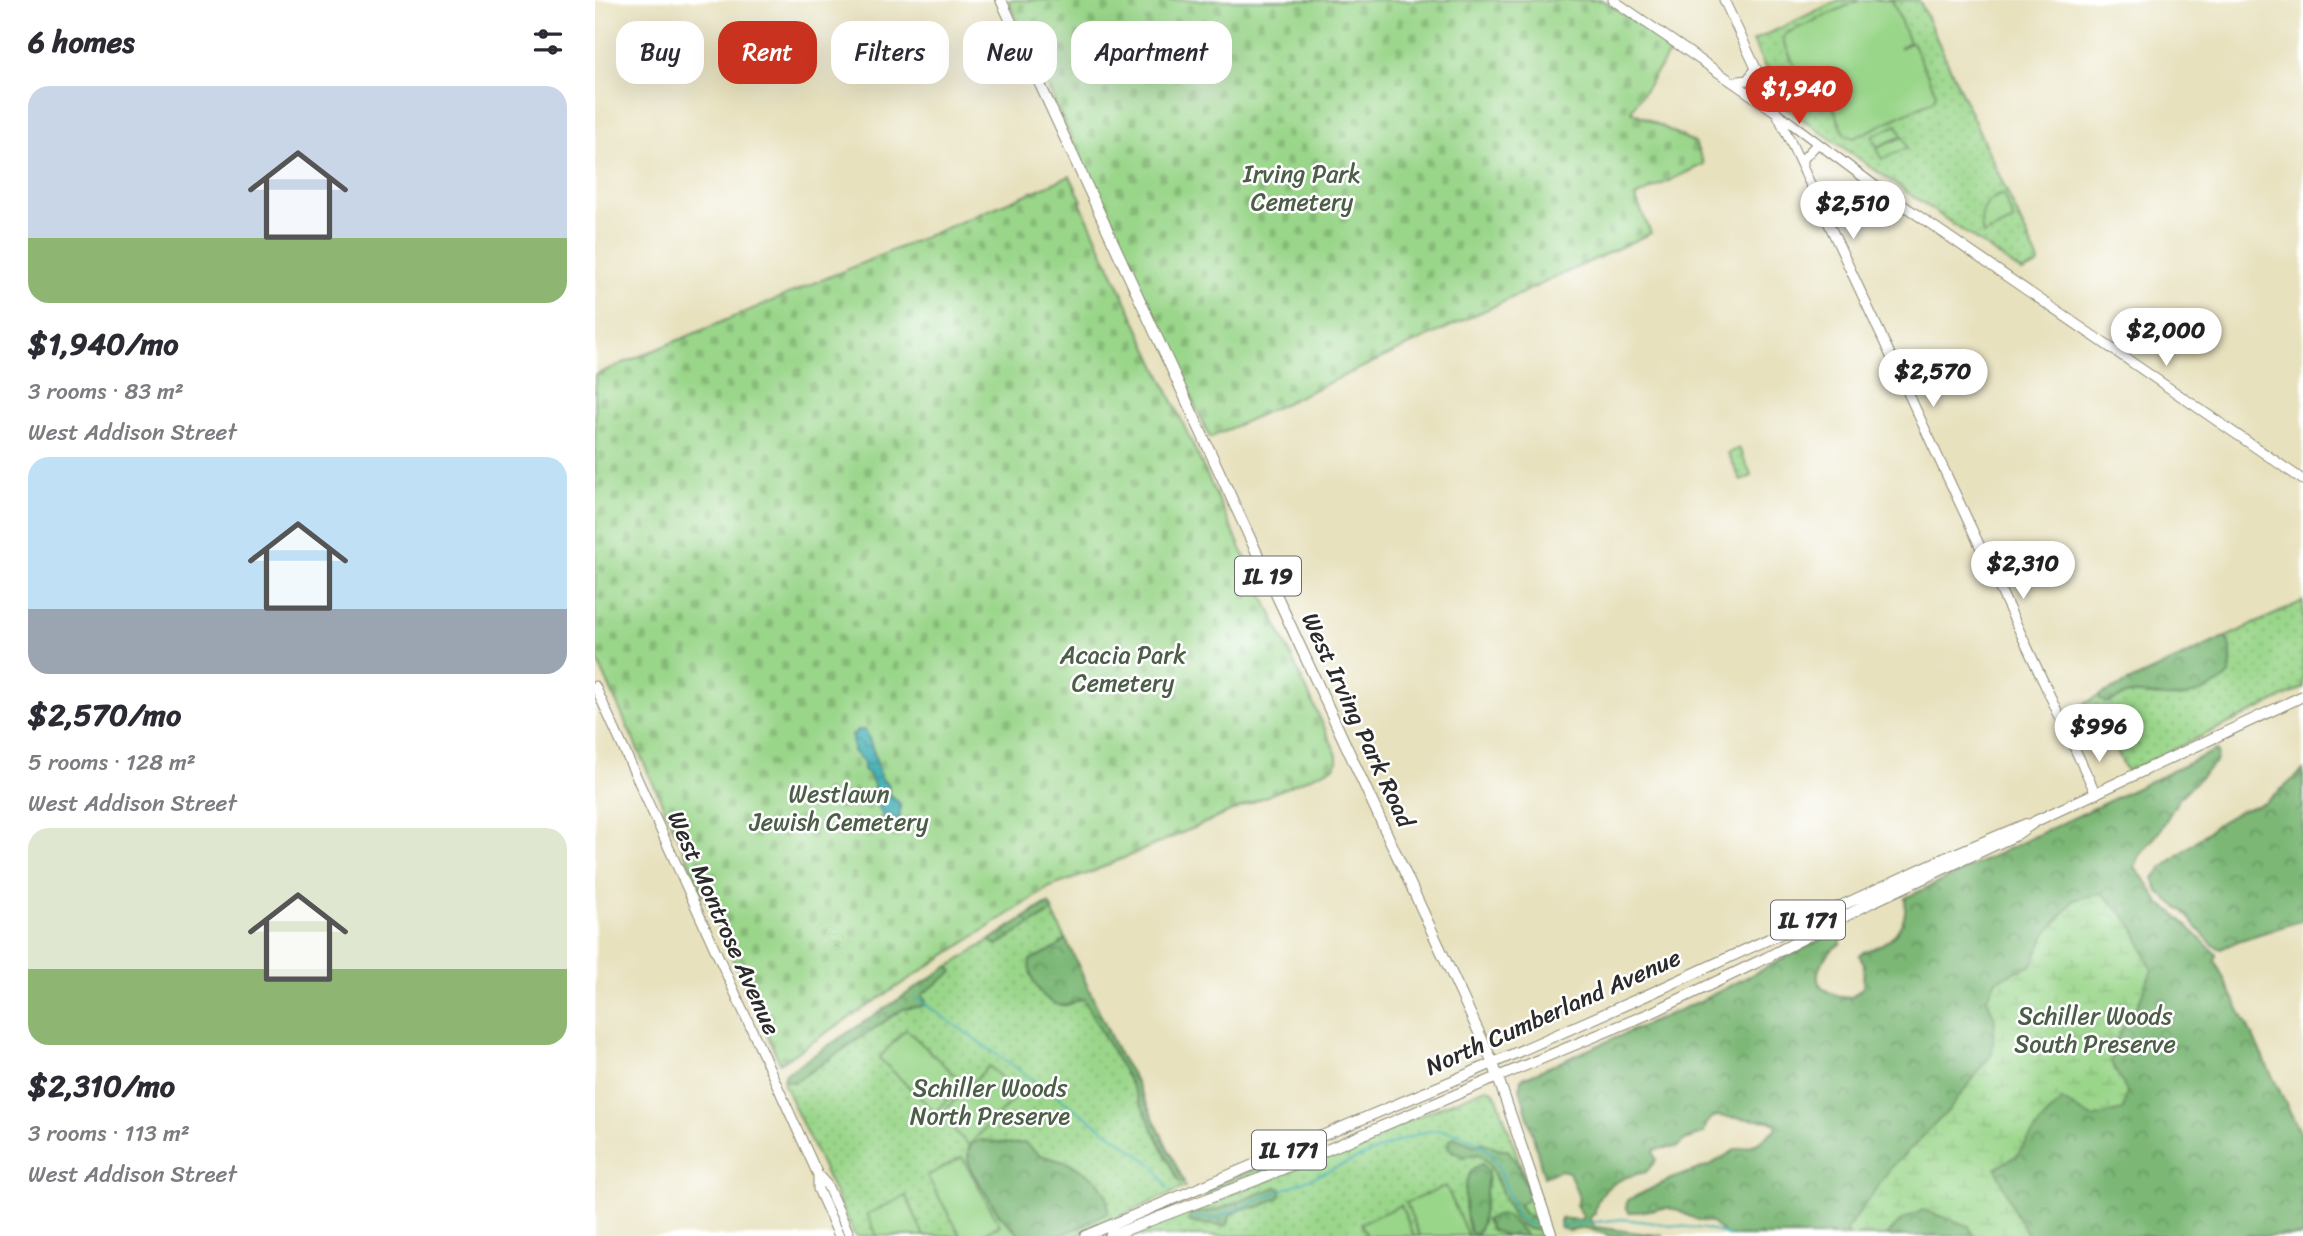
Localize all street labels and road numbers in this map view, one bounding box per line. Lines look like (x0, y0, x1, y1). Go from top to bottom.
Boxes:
road number: IL 19 (1235, 556, 1301, 596)
street label: West Irving Park Road (1290, 605, 1427, 836)
street label: West Montrose Avenue (656, 804, 792, 1042)
road number: IL 171 (1771, 900, 1845, 939)
street label: North Cumberland Avenue (1418, 937, 1688, 1087)
road number: IL 171 (1252, 1130, 1326, 1170)

